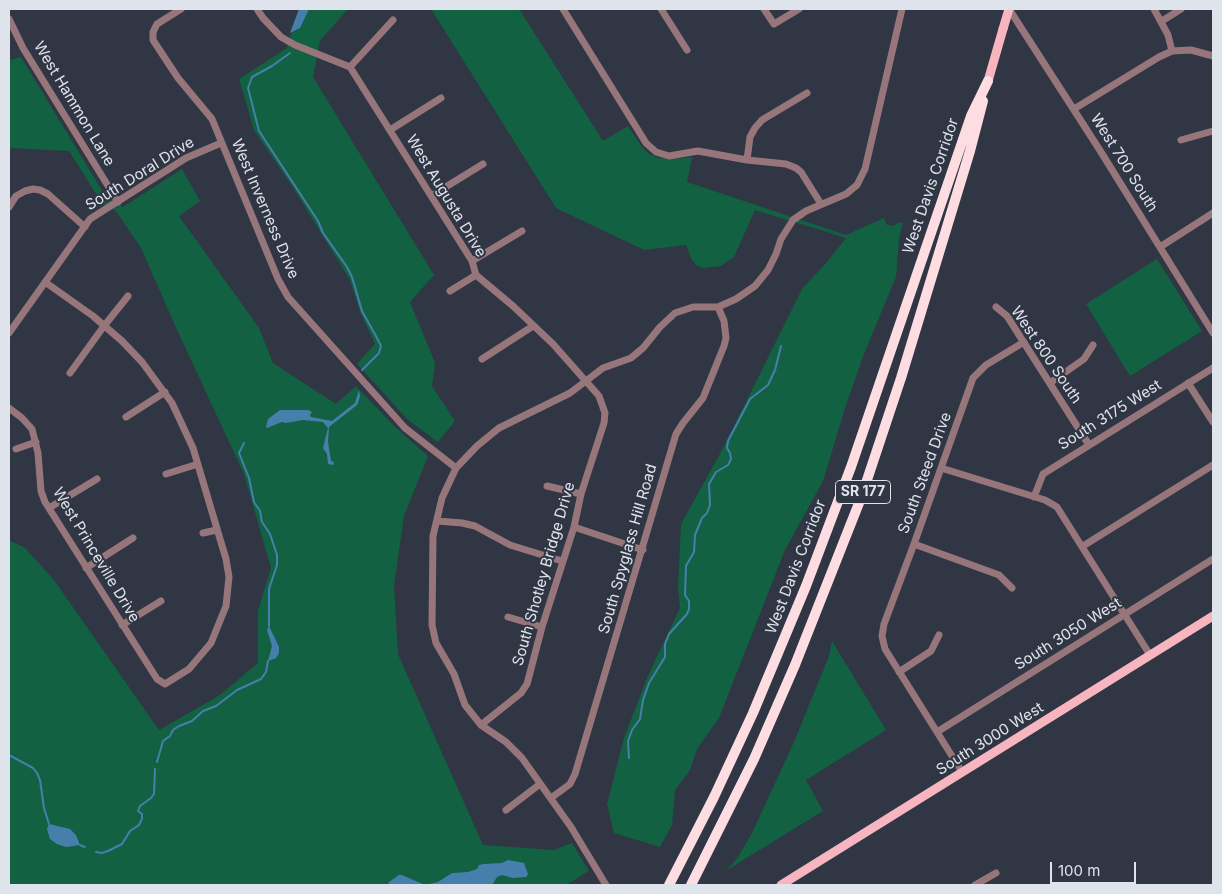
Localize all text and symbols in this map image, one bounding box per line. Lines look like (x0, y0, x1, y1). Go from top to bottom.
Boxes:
street label: West Hammon Lane (30, 38, 118, 170)
street label: West 700 South (1087, 111, 1161, 215)
street label: West Davis Corridor (899, 116, 963, 256)
street label: West Augusta Drive (402, 131, 490, 261)
street label: South Doral Drive (82, 133, 198, 215)
street label: West Inverness Drive (227, 136, 303, 282)
street label: West 800 South (1007, 303, 1085, 407)
street label: South 3175 West (1055, 376, 1165, 454)
street label: South Steed Drive (895, 410, 955, 536)
street label: South Spyglass Hill Road (595, 462, 661, 636)
street label: South Shotley Bridge Drive (509, 480, 579, 668)
road number: SR 177 (836, 481, 890, 504)
street label: West Princeville Drive (49, 484, 143, 626)
street label: West Davis Corridor (762, 497, 830, 637)
street label: South 3050 West (1011, 594, 1125, 674)
street label: South 3000 West (933, 699, 1047, 779)
scale bar (1052, 852, 1138, 884)
text: 100 m (1058, 861, 1100, 880)

